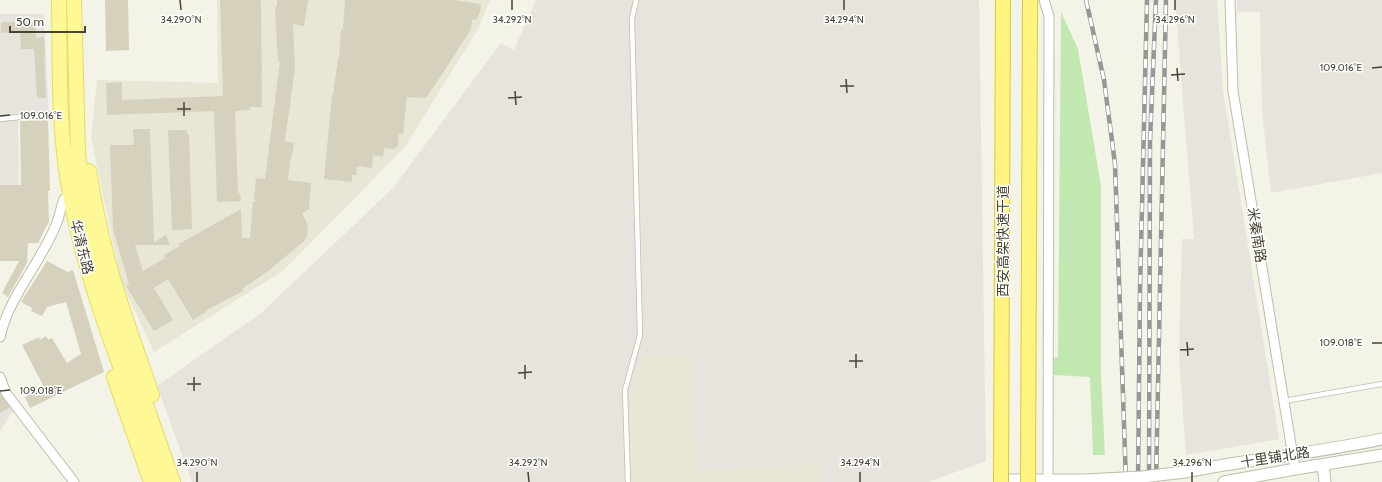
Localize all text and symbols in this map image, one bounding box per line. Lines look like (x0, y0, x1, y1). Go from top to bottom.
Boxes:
scale bar (10, 8, 85, 34)
text: 34.290°N (161, 13, 201, 26)
text: 34.292°N (492, 13, 532, 26)
text: 34.294°N (824, 13, 864, 26)
text: 34.296°N (1155, 13, 1195, 26)
text: 50 m (16, 14, 44, 29)
text: 109.016°E (1320, 61, 1362, 74)
text: 109.016°E (20, 109, 62, 122)
street label: 西安高架快速干道 (994, 185, 1012, 297)
street label: 米秦南路 (1244, 206, 1270, 264)
street label: 华清东路 (66, 218, 98, 276)
text: 109.018°E (1320, 336, 1363, 349)
text: 109.018°E (20, 384, 63, 397)
street label: 十里铺北路 (1239, 443, 1311, 471)
text: 34.290°N (177, 456, 217, 469)
text: 34.292°N (508, 456, 548, 469)
text: 34.294°N (840, 456, 880, 469)
text: 34.296°N (1172, 456, 1212, 469)

